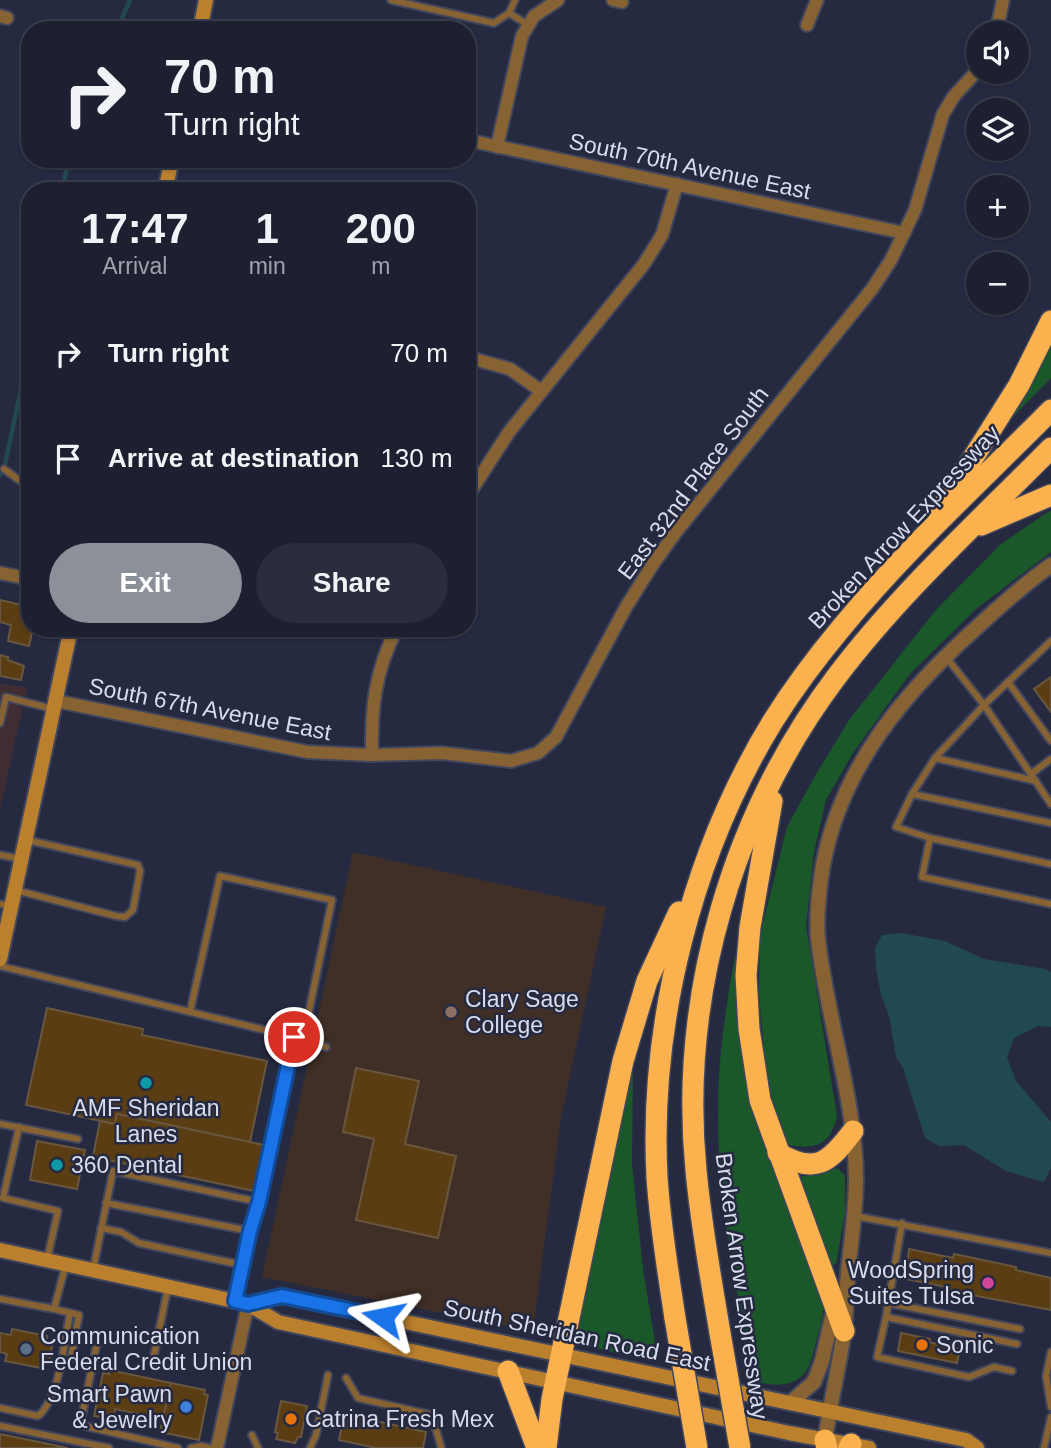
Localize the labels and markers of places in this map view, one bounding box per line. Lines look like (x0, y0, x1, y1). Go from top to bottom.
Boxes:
place label: Clary Sage College (465, 986, 579, 1038)
marker: Clary Sage College (443, 1004, 459, 1020)
pin (264, 1007, 324, 1067)
marker: AMF Sheridan Lanes (138, 1075, 154, 1091)
place label: AMF Sheridan Lanes (72, 1095, 220, 1147)
place label: 360 Dental (71, 1152, 182, 1178)
marker: 360 Dental (49, 1157, 65, 1173)
place label: WoodSpring Suites Tulsa (848, 1257, 974, 1309)
marker: WoodSpring Suites Tulsa (980, 1275, 996, 1291)
place label: Communication Federal Credit Union (40, 1323, 252, 1375)
place label: Sonic (936, 1332, 994, 1358)
marker: Sonic (914, 1337, 930, 1353)
marker: Communication Federal Credit Union (18, 1341, 34, 1357)
place label: Smart Pawn & Jewelry (47, 1381, 172, 1433)
marker: Smart Pawn & Jewelry (178, 1399, 194, 1415)
place label: Catrina Fresh Mex (305, 1406, 495, 1432)
marker: Catrina Fresh Mex (283, 1411, 299, 1427)

